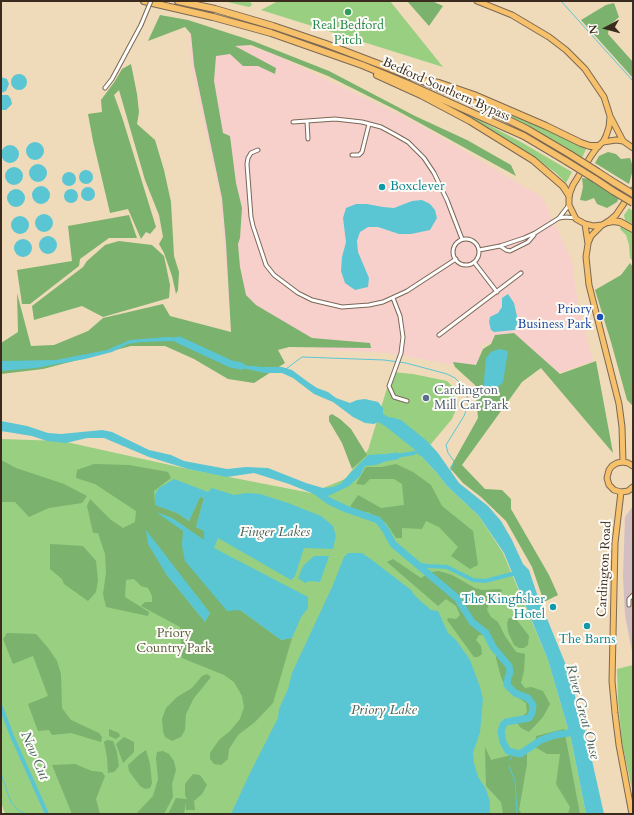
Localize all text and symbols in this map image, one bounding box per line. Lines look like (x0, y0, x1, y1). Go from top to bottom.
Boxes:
marker: Real Bedford Pitch (343, 7, 353, 17)
north arrow (586, 8, 626, 48)
place label: Real Bedford Pitch (312, 18, 384, 49)
text: N (586, 24, 602, 35)
street label: Bedford Southern Bypass (380, 55, 512, 125)
place label: Boxclever (390, 179, 445, 195)
marker: Boxclever (377, 182, 387, 192)
place label: Priory Business Park (518, 302, 592, 333)
marker: Priory Business Park (595, 312, 605, 322)
place label: Cardington Mill Car Park (434, 383, 509, 414)
marker: Cardington Mill Car Park (421, 393, 431, 403)
street label: Cardington Road (595, 521, 615, 617)
water label: Finger Lakes (240, 525, 310, 541)
place label: The Kingfisher Hotel (461, 592, 545, 623)
marker: The Kingfisher Hotel (548, 602, 558, 612)
marker: The Barns (582, 621, 592, 631)
park label: Priory Country Park (136, 626, 212, 657)
place label: The Barns (559, 632, 615, 648)
water label: River Great Ouse (561, 663, 603, 761)
water label: Priory Lake (351, 703, 417, 719)
water label: New Cut (16, 729, 52, 783)

